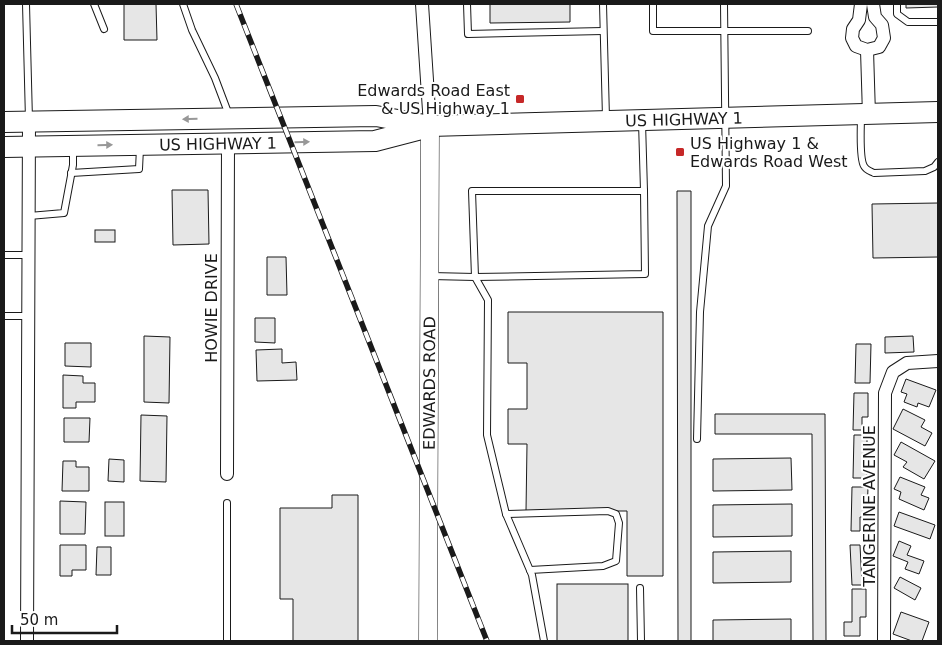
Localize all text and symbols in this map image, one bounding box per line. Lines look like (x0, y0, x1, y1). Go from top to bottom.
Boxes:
place label: Edwards Road East & US Highway 1 (357, 81, 510, 118)
marker: Edwards Road East & US Highway 1 (514, 93, 526, 105)
street label: US HIGHWAY 1 (625, 108, 743, 130)
one-way arrow (182, 115, 198, 123)
street label: US HIGHWAY 1 (159, 133, 277, 154)
place label: US Highway 1 & Edwards Road West (690, 134, 848, 171)
one-way arrow (295, 138, 311, 146)
one-way arrow (97, 141, 113, 149)
marker: US Highway 1 & Edwards Road West (674, 146, 686, 158)
street label: HOWIE DRIVE (202, 253, 221, 363)
street label: EDWARDS ROAD (419, 316, 439, 450)
street label: TANGERINE AVENUE (860, 425, 879, 588)
scale bar (12, 602, 118, 634)
text: 50 m (20, 611, 58, 629)

